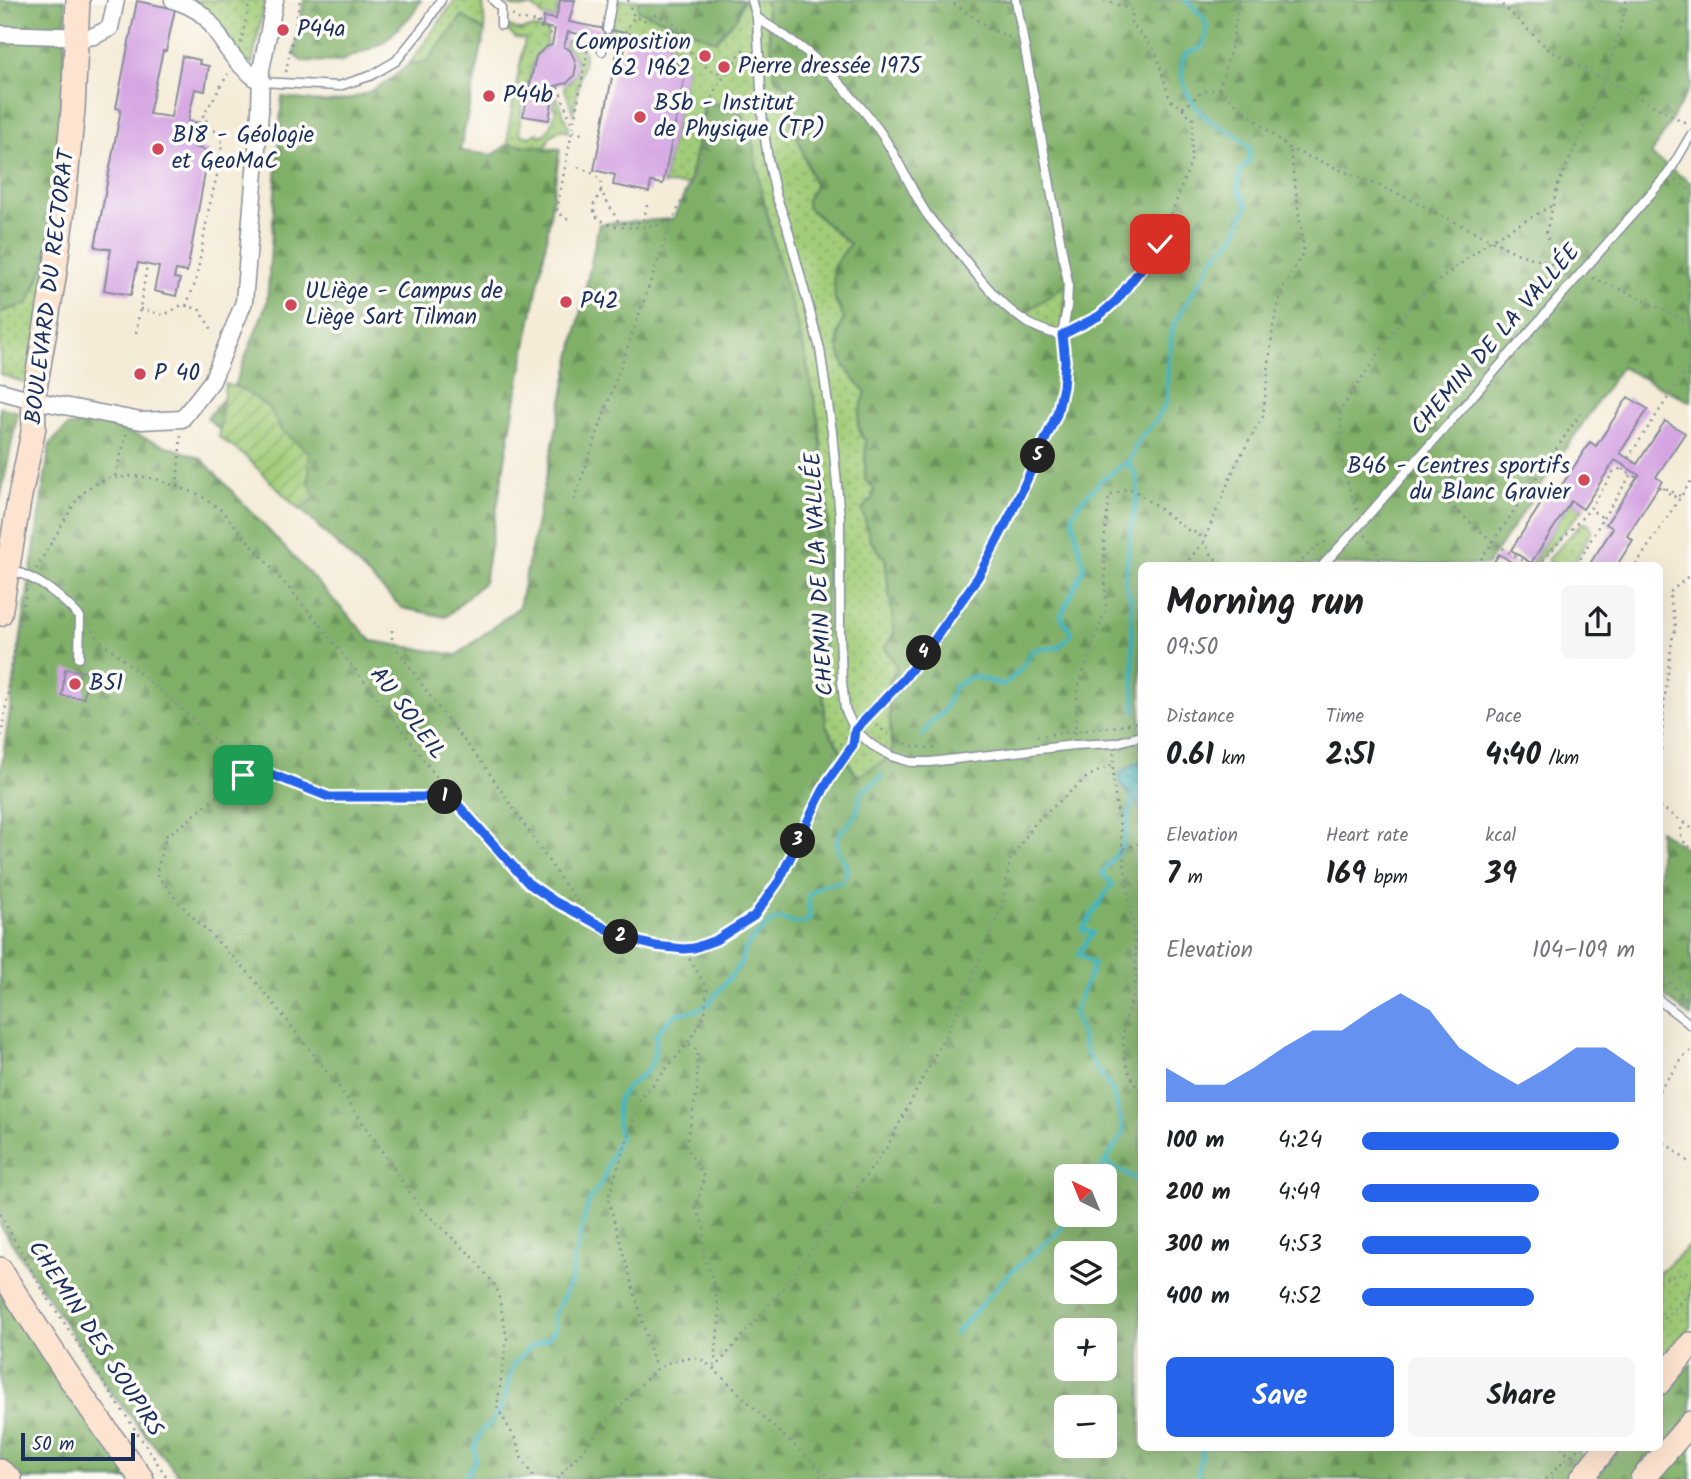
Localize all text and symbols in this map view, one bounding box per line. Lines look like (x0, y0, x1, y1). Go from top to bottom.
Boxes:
place label: P44a (297, 12, 346, 48)
marker: P44a (275, 22, 291, 38)
place label: Composition 62 1962 (575, 25, 691, 87)
marker: Composition 62 1962 (697, 48, 713, 64)
place label: Pierre dressée 1975 (738, 49, 923, 85)
marker: Pierre dressée 1975 (716, 59, 732, 75)
place label: P44b (503, 78, 553, 114)
place label: B5b - Institut de Physique (TP) (654, 86, 825, 148)
marker: P44b (481, 88, 497, 104)
marker: B5b - Institut de Physique (TP) (632, 109, 648, 125)
place label: B18 - Géologie et GeoMaC (172, 118, 314, 180)
marker: B18 - Géologie et GeoMaC (150, 141, 166, 157)
street label: BOULEVARD DU RECTORAT (16, 146, 86, 427)
pin (1130, 214, 1190, 274)
icon: check (1141, 225, 1179, 263)
street label: CHEMIN DE LA VALLÉE (1402, 236, 1590, 444)
place label: ULiège - Campus de Liège Sart Tilman (305, 274, 503, 336)
place label: P42 (580, 284, 619, 320)
marker: P42 (558, 294, 574, 310)
marker: ULiège - Campus de Liège Sart Tilman (283, 297, 299, 313)
place label: P 40 (154, 356, 200, 392)
marker: P 40 (132, 366, 148, 382)
pin: 5 (1020, 438, 1056, 474)
text: 5 (1033, 440, 1042, 470)
place label: B46 - Centres sportifs du Blanc Gravier (1347, 449, 1571, 511)
street label: CHEMIN DE LA VALLÉE (796, 451, 844, 697)
marker: B46 - Centres sportifs du Blanc Gravier (1576, 472, 1592, 488)
text: Morning run (1166, 574, 1364, 634)
button: share (1561, 585, 1635, 659)
text: 09:50 (1166, 630, 1218, 666)
pin: 4 (906, 636, 942, 670)
text: 4 (918, 637, 929, 667)
street label: AU SOLEIL (360, 660, 454, 768)
place label: B51 (89, 666, 123, 702)
marker: B51 (67, 676, 83, 692)
text: Distance (1166, 702, 1234, 732)
text: Time (1326, 702, 1364, 732)
text: Pace (1485, 702, 1522, 732)
text: 0.61 (1166, 732, 1214, 780)
text: 2:51 (1326, 732, 1375, 780)
text: 4:40 (1485, 732, 1541, 780)
text: km (1214, 744, 1245, 774)
text: /km (1541, 744, 1579, 774)
pin (213, 745, 273, 805)
icon: arrive (224, 756, 262, 794)
pin: 1 (428, 780, 462, 814)
text: 1 (442, 781, 447, 811)
text: Elevation (1166, 821, 1238, 851)
text: Heart rate (1326, 821, 1408, 851)
text: kcal (1485, 821, 1516, 851)
pin: 3 (780, 824, 816, 858)
text: 3 (792, 825, 803, 855)
text: 7 (1166, 851, 1180, 899)
text: 169 (1326, 851, 1366, 899)
text: 39 (1485, 851, 1517, 899)
text: m (1180, 863, 1203, 893)
text: bpm (1366, 863, 1408, 893)
pin: 2 (604, 920, 638, 954)
text: 2 (615, 921, 626, 951)
text: Elevation (1166, 933, 1253, 969)
text: 104–109 m (1532, 933, 1635, 969)
text: 100 m (1166, 1123, 1224, 1159)
text: 4:24 (1278, 1123, 1322, 1159)
north arrow (1054, 1164, 1116, 1227)
map controls (1054, 1164, 1117, 1458)
text: 200 m (1166, 1175, 1231, 1211)
text: 4:49 (1278, 1175, 1320, 1211)
text: 300 m (1166, 1227, 1230, 1263)
text: 4:53 (1278, 1227, 1322, 1263)
street label: CHEMIN DES SOUPIRS (18, 1234, 172, 1444)
button: layers (1054, 1241, 1117, 1304)
text: 400 m (1166, 1279, 1230, 1315)
text: 4:52 (1278, 1279, 1322, 1315)
button: + (1054, 1318, 1117, 1381)
button: Save (1166, 1357, 1394, 1437)
button: Share (1408, 1357, 1635, 1437)
button: − (1054, 1395, 1117, 1458)
scale bar (21, 1430, 135, 1462)
text: 50 m (32, 1430, 74, 1460)

